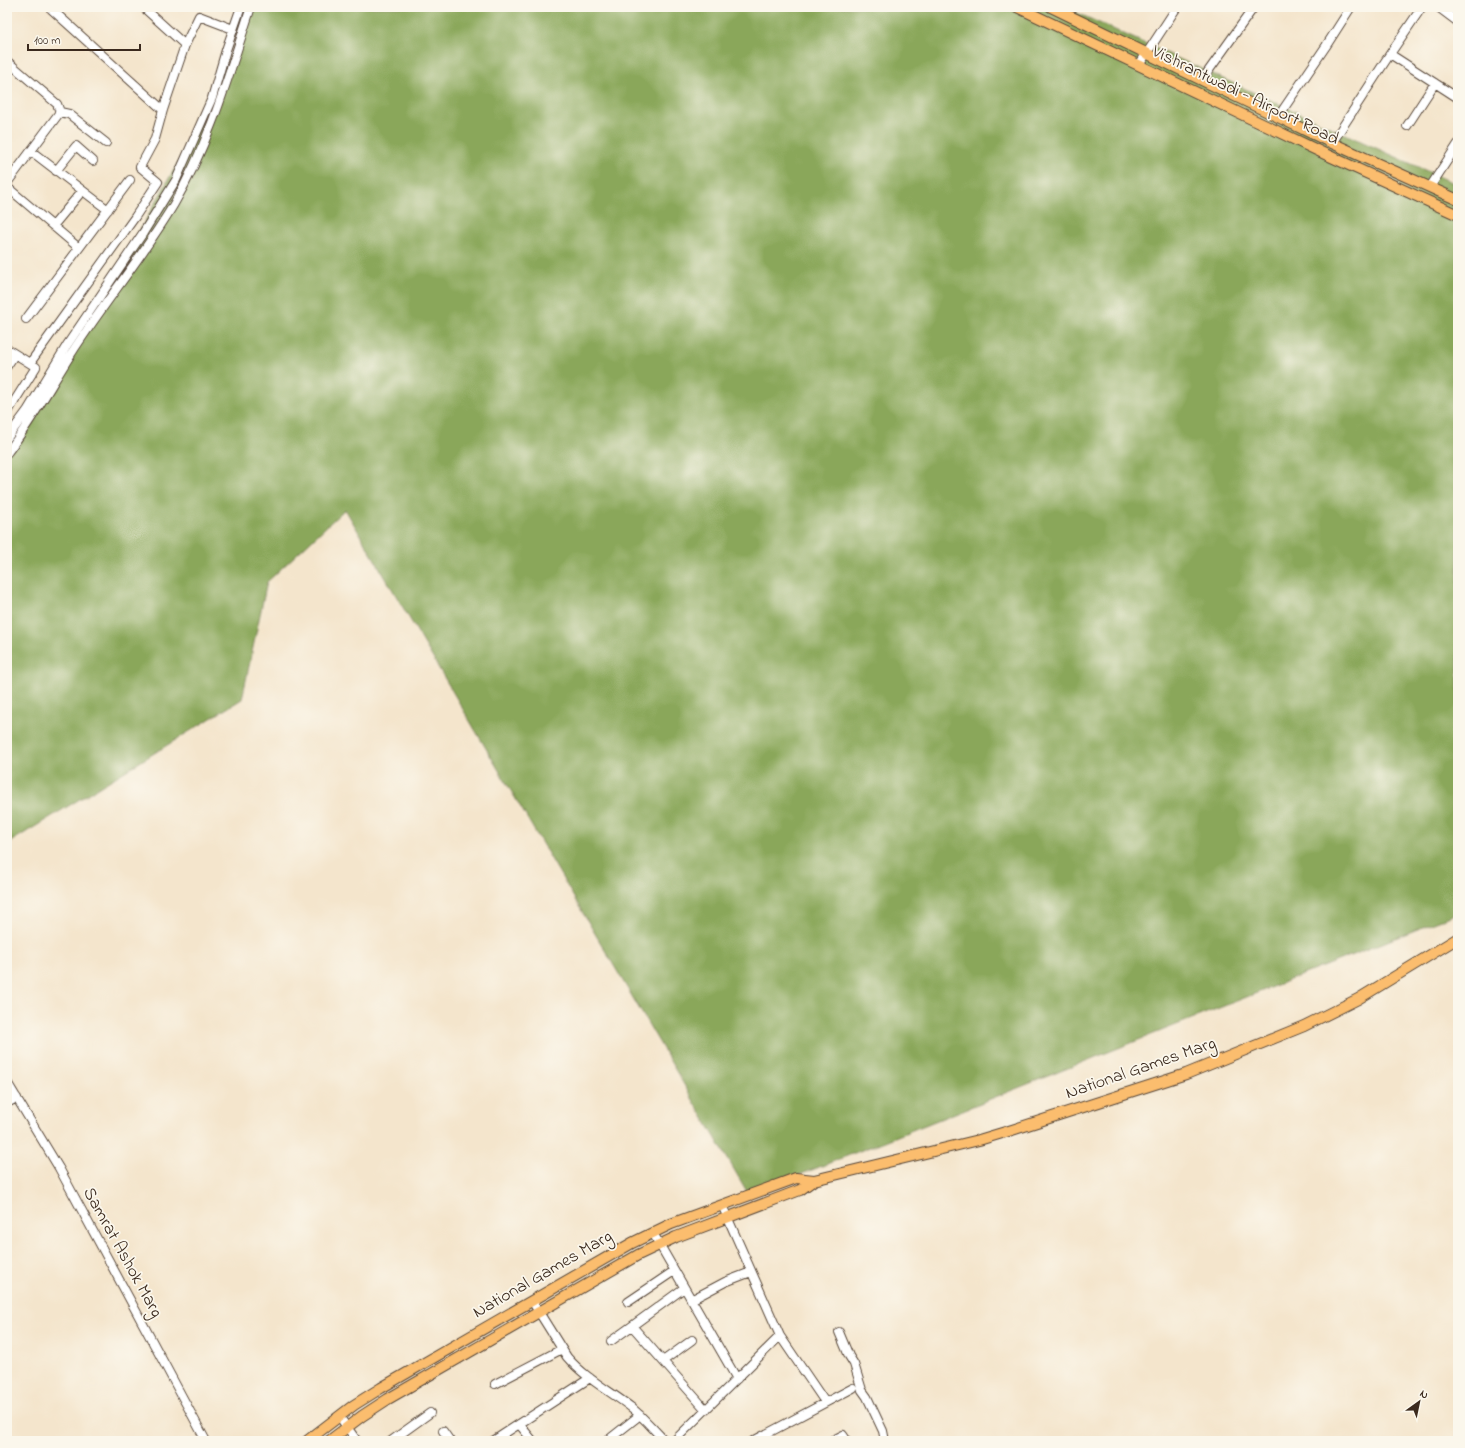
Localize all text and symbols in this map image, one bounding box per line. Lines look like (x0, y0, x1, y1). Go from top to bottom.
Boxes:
scale bar (28, 26, 140, 52)
text: 100 m (34, 32, 61, 50)
street label: Vishrantwadi - Airport Road (1146, 39, 1343, 153)
street label: National Games Marg (1062, 1031, 1220, 1108)
street label: Samrat Ashok Marg (75, 1183, 169, 1323)
street label: National Games Marg (468, 1224, 618, 1327)
north arrow (1399, 1382, 1439, 1422)
text: N (1416, 1386, 1431, 1403)

